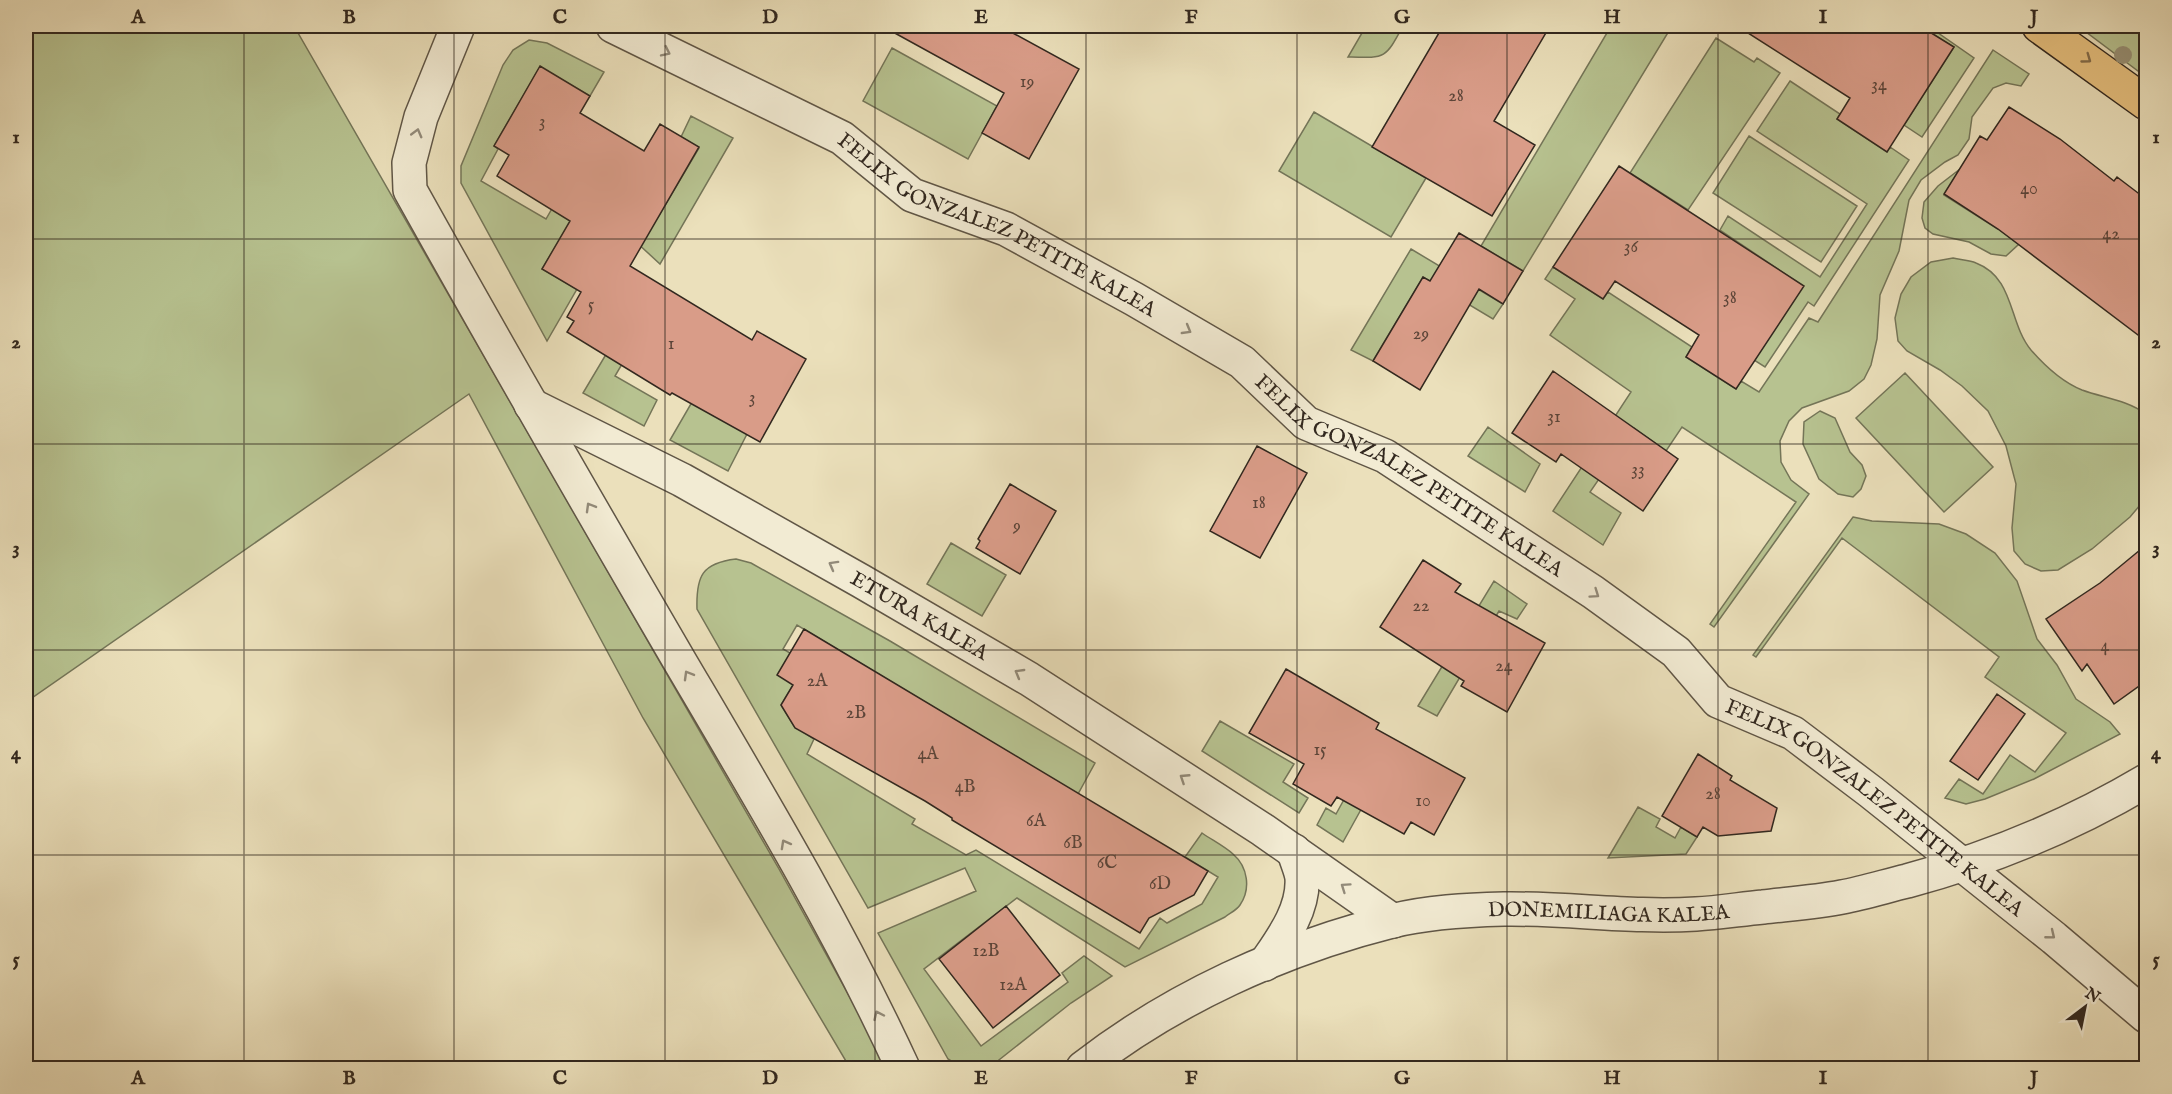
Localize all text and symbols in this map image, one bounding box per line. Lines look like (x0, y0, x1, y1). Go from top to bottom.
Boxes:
text: A (130, 5, 146, 30)
text: B (342, 5, 356, 30)
text: C (553, 5, 567, 30)
text: D (762, 5, 778, 30)
text: E (974, 5, 988, 30)
text: F (1185, 5, 1198, 30)
text: G (1394, 5, 1411, 30)
text: H (1603, 5, 1621, 30)
text: I (1819, 5, 1828, 30)
text: J (2027, 5, 2039, 30)
one-way arrow (659, 44, 670, 56)
one-way arrow (2081, 52, 2092, 63)
house number: 19 (1020, 71, 1034, 94)
house number: 34 (1871, 74, 1887, 97)
house number: 28 (1448, 85, 1464, 108)
house number: 3 (539, 111, 545, 134)
text: 1 (12, 125, 20, 150)
text: 1 (2152, 125, 2160, 150)
one-way arrow (409, 128, 422, 138)
street label: FELIX GONZALEZ PETITE KALEA (831, 128, 1161, 324)
house number: 40 (2020, 178, 2038, 201)
house number: 42 (2102, 223, 2120, 246)
house number: 36 (1624, 236, 1639, 259)
house number: 38 (1723, 287, 1737, 310)
house number: 5 (588, 294, 595, 317)
one-way arrow (1181, 323, 1191, 334)
house number: 29 (1413, 323, 1429, 346)
text: 2 (11, 330, 21, 355)
text: 2 (2151, 330, 2161, 355)
house number: 1 (668, 333, 674, 356)
street label: FELIX GONZALEZ PETITE KALEA (1248, 369, 1569, 584)
house number: 3 (749, 387, 755, 410)
house number: 31 (1547, 406, 1561, 429)
house number: 33 (1631, 459, 1645, 482)
house number: 18 (1252, 492, 1266, 515)
one-way arrow (586, 502, 597, 513)
house number: 9 (1012, 515, 1021, 538)
text: 3 (12, 536, 20, 561)
text: 3 (2152, 536, 2160, 561)
one-way arrow (828, 561, 839, 572)
street label: ETURA KALEA (845, 566, 994, 668)
one-way arrow (1589, 587, 1600, 598)
house number: 22 (1413, 595, 1429, 618)
house number: 4 (2101, 635, 2110, 658)
house number: 24 (1495, 655, 1513, 678)
one-way arrow (1015, 669, 1025, 680)
house number: 2A (807, 670, 828, 693)
one-way arrow (684, 671, 695, 681)
street label: FELIX GONZALEZ PETITE KALEA (1721, 694, 2029, 924)
house number: 2B (846, 702, 866, 725)
house number: 15 (1313, 739, 1327, 762)
text: 4 (11, 741, 22, 766)
text: 4 (2151, 741, 2162, 766)
house number: 4A (918, 743, 939, 766)
one-way arrow (1179, 775, 1190, 786)
house number: 4B (955, 776, 975, 799)
house number: 28 (1705, 783, 1721, 806)
house number: 10 (1415, 790, 1431, 813)
house number: 6A (1026, 810, 1047, 833)
house number: 6B (1063, 832, 1083, 855)
one-way arrow (781, 840, 792, 850)
house number: 6C (1097, 852, 1117, 875)
house number: 6D (1149, 873, 1171, 896)
one-way arrow (1341, 883, 1352, 894)
street label: DONEMILIAGA KALEA (1487, 897, 1732, 930)
one-way arrow (2044, 928, 2055, 939)
house number: 12B (972, 940, 1000, 963)
text: 5 (12, 947, 20, 972)
text: 5 (2152, 947, 2160, 972)
house number: 12A (999, 974, 1027, 997)
north arrow (2055, 977, 2115, 1037)
text: N (2080, 983, 2103, 1008)
one-way arrow (874, 1011, 886, 1022)
text: A (130, 1066, 146, 1091)
text: B (342, 1066, 356, 1091)
text: C (553, 1066, 567, 1091)
text: D (762, 1066, 778, 1091)
text: E (974, 1066, 988, 1091)
text: F (1185, 1066, 1198, 1091)
text: G (1394, 1066, 1411, 1091)
text: H (1603, 1066, 1621, 1091)
text: I (1819, 1066, 1828, 1091)
text: J (2027, 1066, 2039, 1091)

